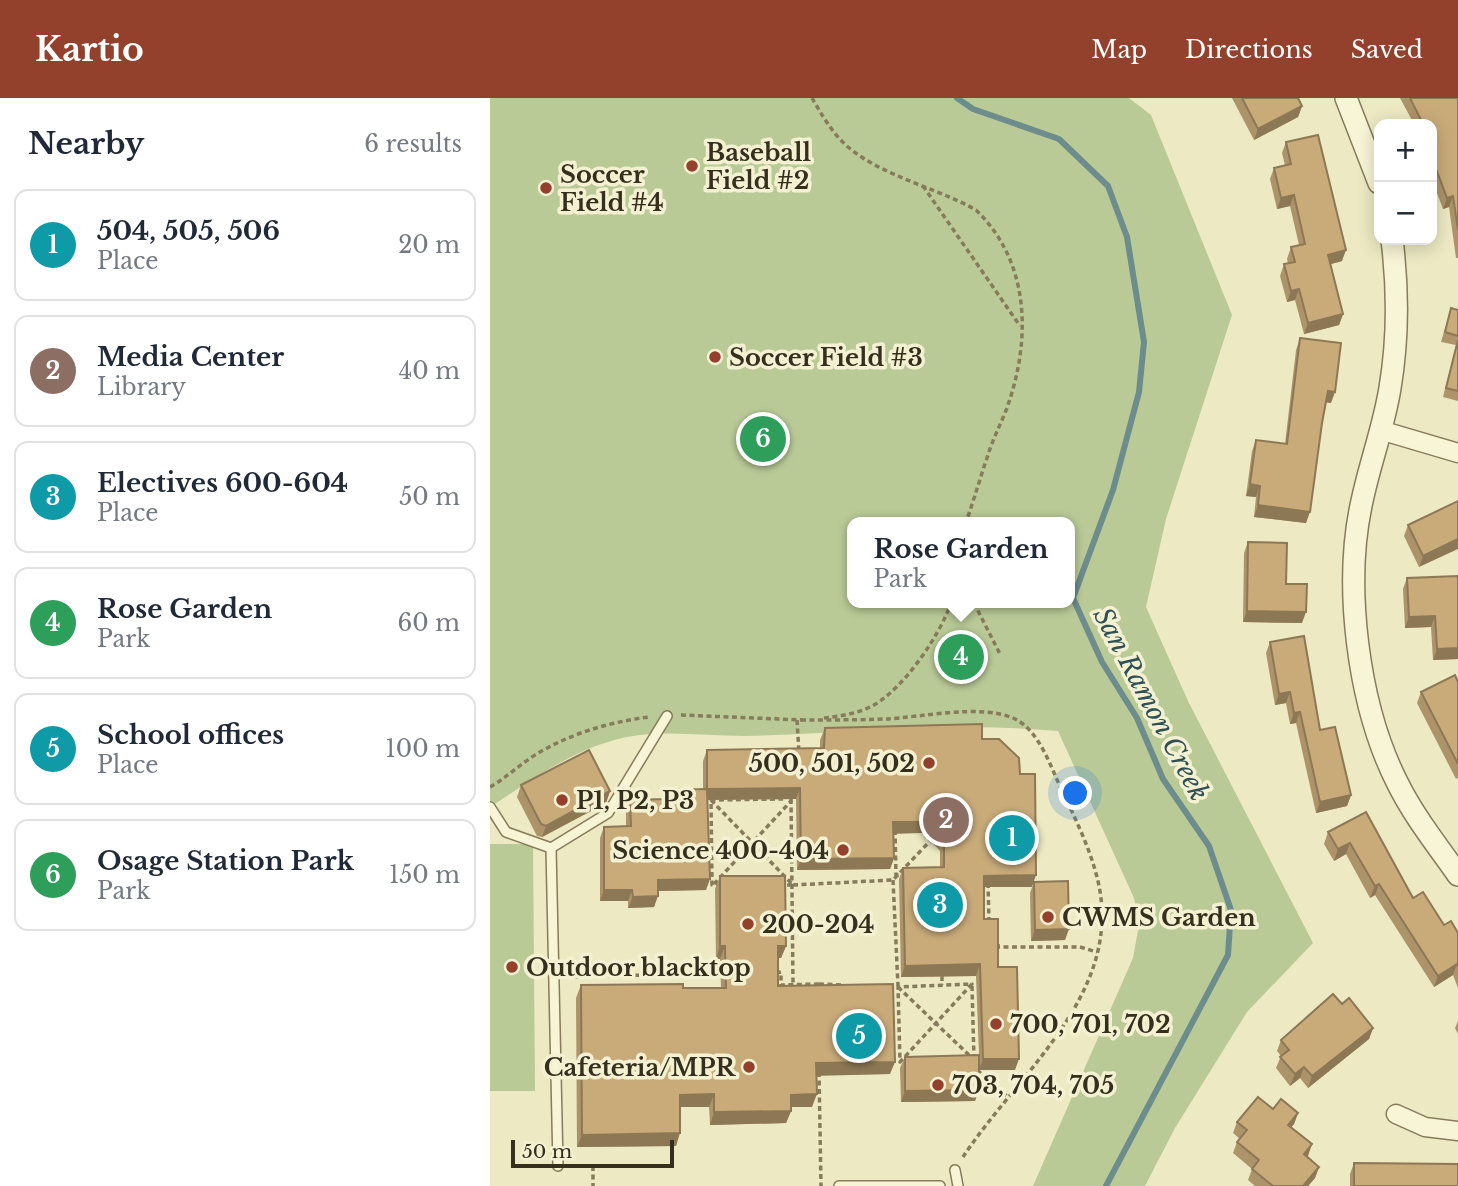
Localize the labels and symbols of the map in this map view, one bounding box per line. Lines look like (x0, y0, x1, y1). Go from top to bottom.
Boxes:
place label: Baseball Field #2 (706, 138, 812, 195)
marker: Baseball Field #2 (684, 158, 700, 174)
place label: Soccer Field #4 (560, 160, 664, 217)
marker: Soccer Field #4 (538, 180, 554, 196)
place label: Soccer Field #3 (729, 343, 923, 372)
marker: Soccer Field #3 (707, 349, 723, 365)
pin: 6 (740, 413, 786, 465)
water label: San Ramon Creek (1087, 602, 1215, 806)
pin: 4 (938, 631, 984, 683)
place label: 500, 501, 502 (749, 749, 915, 778)
marker: 500, 501, 502 (921, 755, 937, 771)
your location (1058, 776, 1092, 810)
place label: P1, P2, P3 (576, 786, 694, 815)
marker: P1, P2, P3 (554, 792, 570, 808)
pin: 2 (923, 794, 969, 846)
pin: 1 (989, 812, 1035, 864)
place label: Science 400-404 (612, 836, 829, 865)
marker: Science 400-404 (835, 842, 851, 858)
pin: 3 (917, 879, 963, 931)
place label: CWMS Garden (1062, 903, 1256, 932)
marker: CWMS Garden (1040, 909, 1056, 925)
place label: 200-204 (762, 910, 875, 939)
marker: 200-204 (740, 916, 756, 932)
place label: Outdoor blacktop (526, 953, 751, 982)
marker: Outdoor blacktop (504, 959, 520, 975)
pin: 5 (836, 1010, 882, 1062)
place label: 700, 701, 702 (1010, 1010, 1171, 1039)
marker: 700, 701, 702 (988, 1016, 1004, 1032)
place label: Cafeteria/MPR (544, 1053, 736, 1082)
marker: Cafeteria/MPR (741, 1059, 757, 1075)
place label: 703, 704, 705 (952, 1071, 1114, 1100)
marker: 703, 704, 705 (930, 1077, 946, 1093)
scale bar (511, 1137, 674, 1169)

